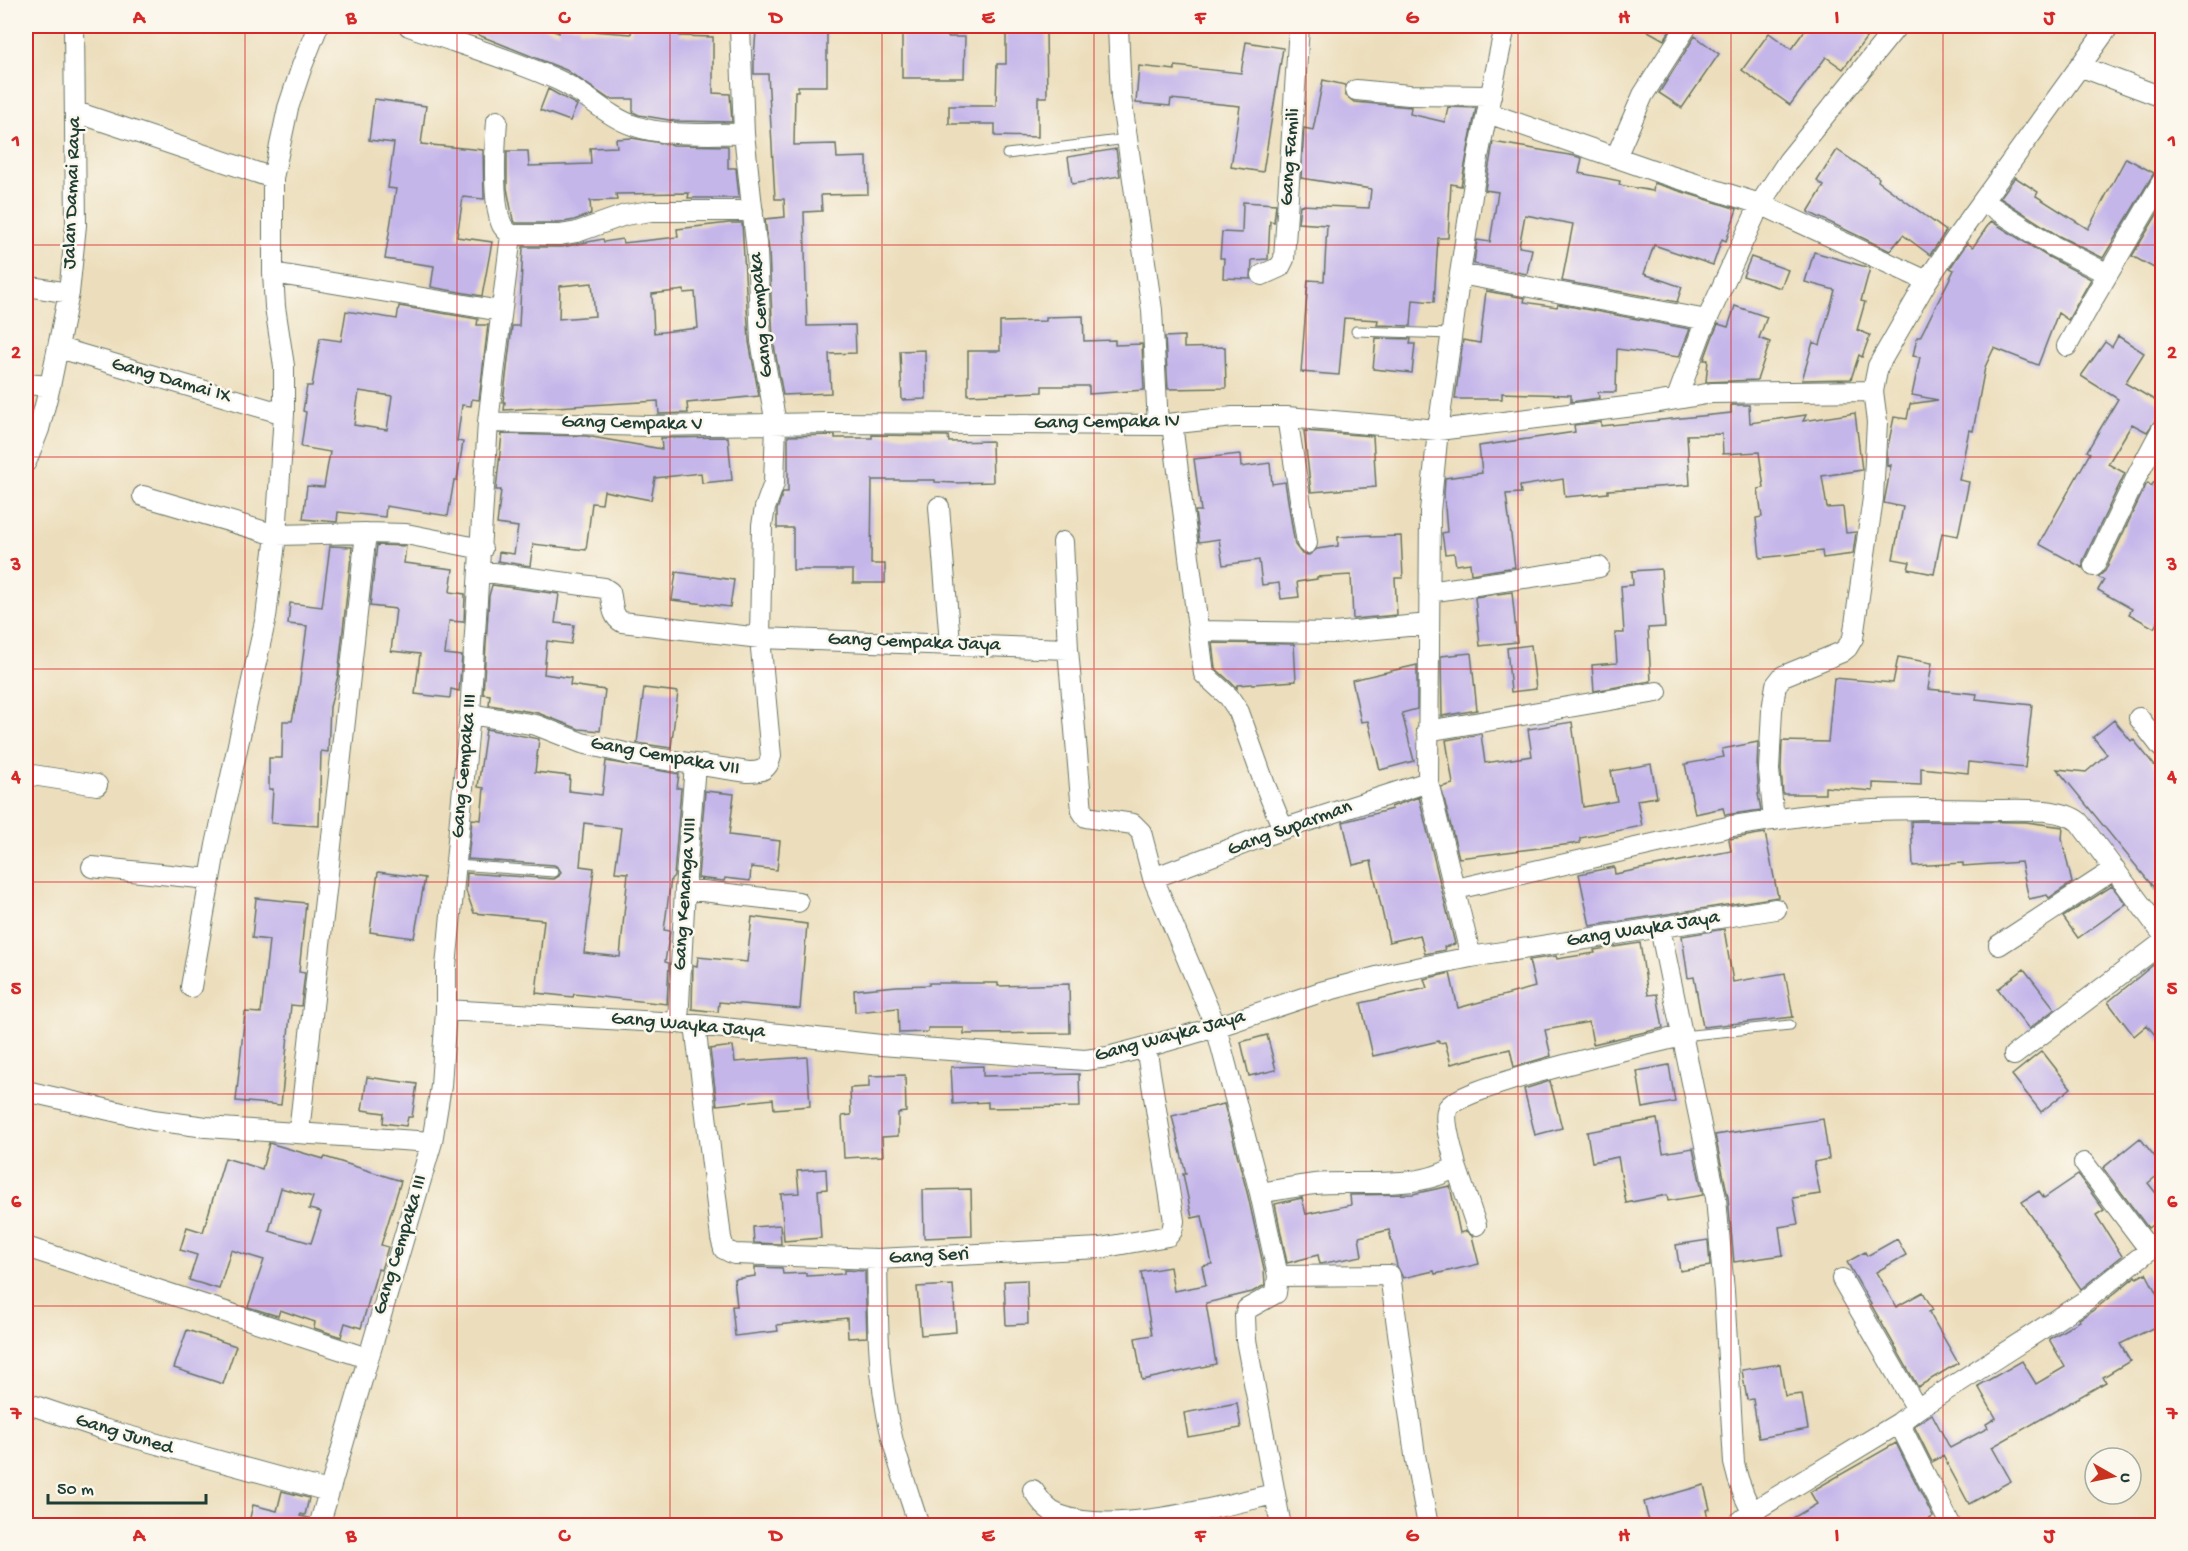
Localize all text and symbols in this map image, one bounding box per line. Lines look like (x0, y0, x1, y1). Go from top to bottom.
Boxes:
text: A (132, 8, 147, 31)
text: B (345, 8, 357, 31)
text: C (558, 8, 572, 31)
text: D (767, 8, 783, 31)
text: E (982, 8, 996, 31)
text: F (1194, 8, 1207, 31)
text: G (1406, 8, 1420, 31)
text: H (1618, 8, 1630, 31)
text: I (1835, 8, 1840, 31)
text: J (2043, 8, 2056, 31)
street label: Gang Famili (1276, 107, 1306, 207)
street label: Jalan Damai Raya (59, 116, 87, 270)
text: 1 (11, 131, 20, 154)
text: 1 (2167, 131, 2176, 154)
street label: Gang Cempaka (745, 251, 779, 379)
text: 2 (11, 343, 21, 366)
text: 2 (2167, 343, 2177, 366)
street label: Gang Damai IX (109, 353, 235, 409)
street label: Gang Cempaka IV (1034, 410, 1180, 436)
street label: Gang Cempaka V (561, 411, 703, 437)
text: 3 (10, 555, 21, 578)
text: 3 (2166, 555, 2177, 578)
street label: Gang Cempaka Jaya (827, 628, 1002, 658)
street label: Gang Cempaka III (447, 693, 483, 839)
street label: Gang Cempaka VII (589, 733, 741, 781)
text: 4 (10, 767, 21, 790)
text: 4 (2166, 767, 2177, 790)
street label: Gang Suparman (1225, 796, 1356, 862)
street label: Gang Kenanga VIII (669, 817, 703, 971)
street label: Gang Wayka Jaya (1565, 906, 1722, 953)
text: 5 (11, 979, 22, 1002)
text: 5 (2167, 979, 2178, 1002)
street label: Gang Wayka Jaya (1092, 1006, 1249, 1068)
street label: Gang Wayka Jaya (610, 1008, 767, 1044)
street label: Gang Cempaka III (369, 1172, 433, 1318)
text: 6 (11, 1192, 22, 1215)
text: 6 (2167, 1192, 2178, 1215)
street label: Gang Seri (888, 1243, 970, 1271)
text: 7 (10, 1404, 23, 1427)
text: 7 (2166, 1404, 2179, 1427)
street label: Gang Juned (72, 1409, 178, 1461)
north arrow (2083, 1446, 2143, 1506)
scale bar (48, 1467, 206, 1505)
text: U (2114, 1472, 2134, 1485)
text: 50 m (57, 1480, 94, 1501)
text: A (132, 1526, 147, 1549)
text: B (345, 1526, 357, 1549)
text: C (558, 1526, 572, 1549)
text: D (767, 1526, 783, 1549)
text: E (982, 1526, 996, 1549)
text: F (1194, 1526, 1207, 1549)
text: G (1406, 1526, 1420, 1549)
text: H (1618, 1526, 1630, 1549)
text: I (1835, 1526, 1840, 1549)
text: J (2043, 1526, 2056, 1549)

